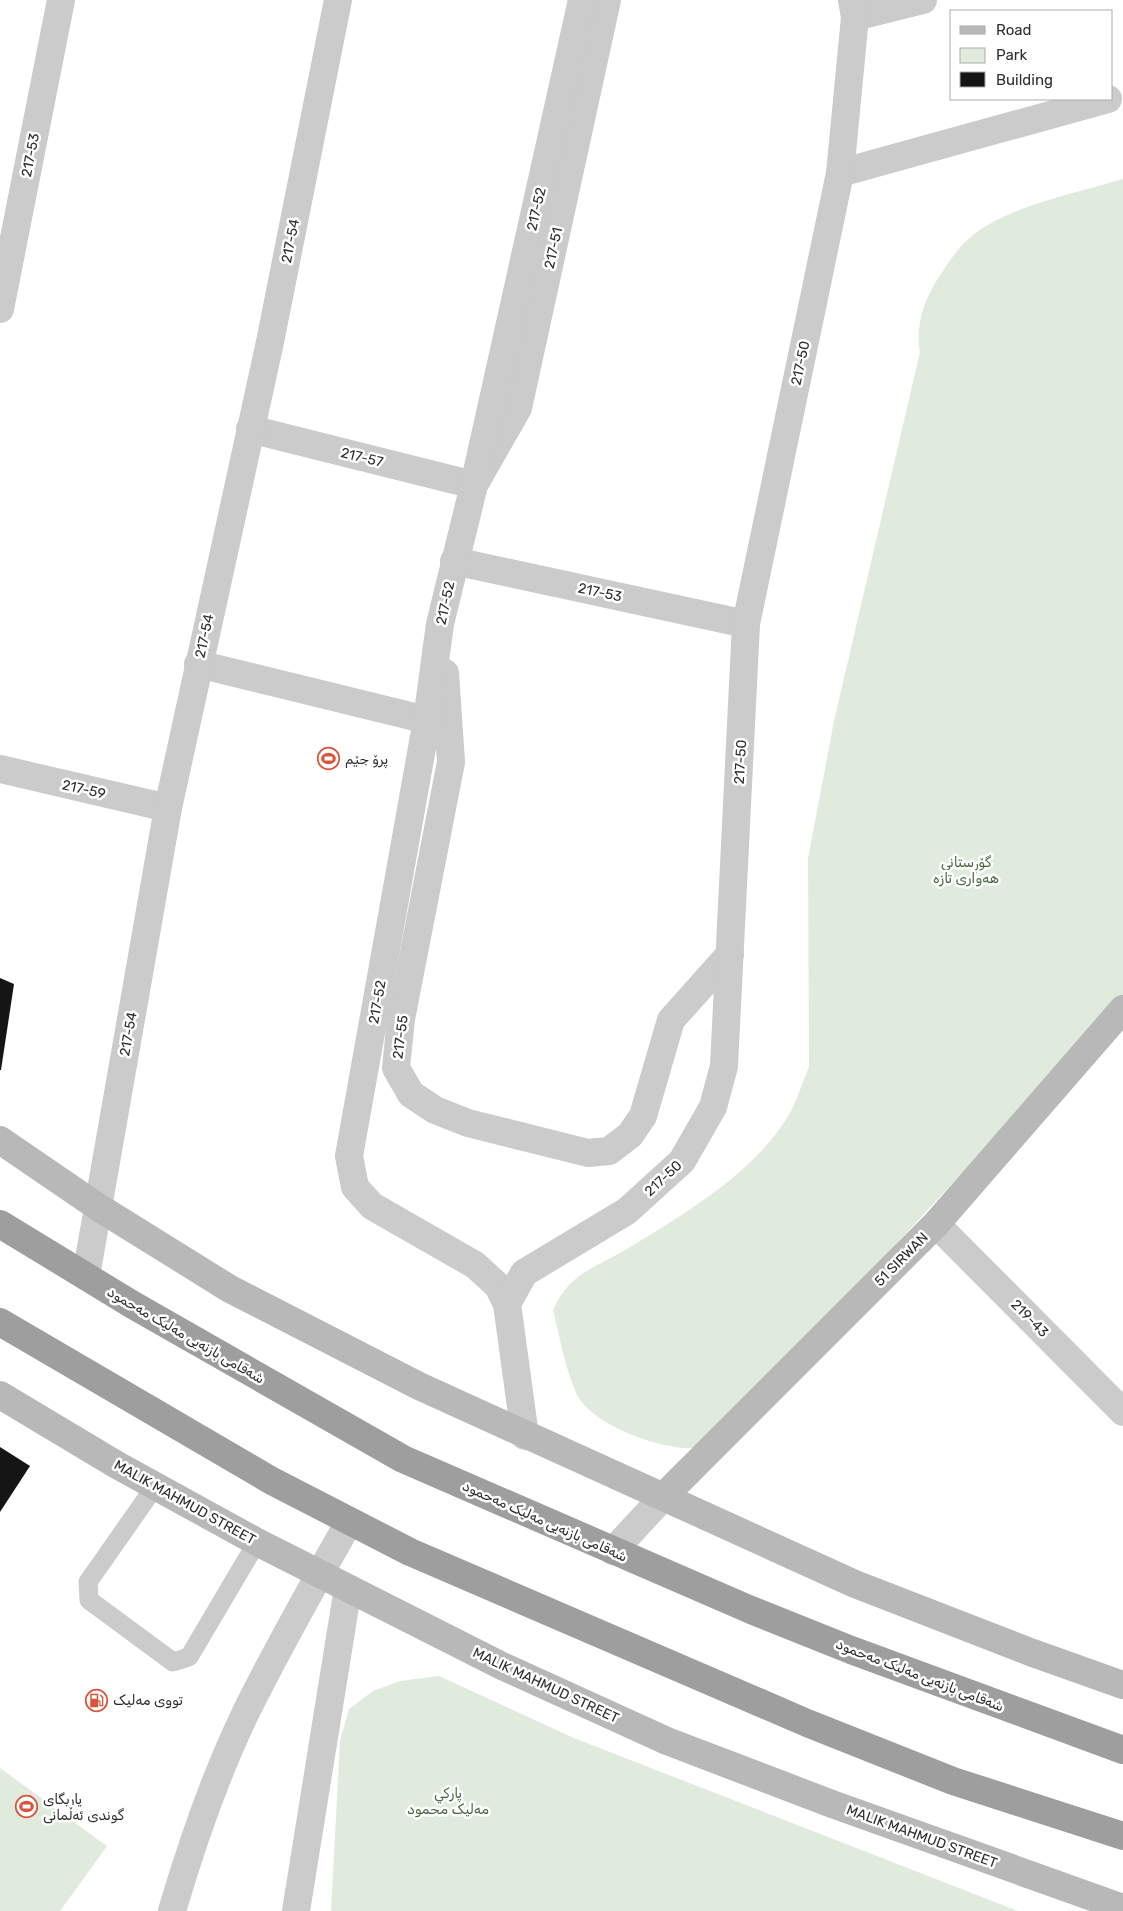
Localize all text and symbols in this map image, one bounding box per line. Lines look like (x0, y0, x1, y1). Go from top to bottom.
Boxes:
legend (950, 10, 1113, 100)
text: Road (996, 21, 1032, 39)
text: Park (996, 46, 1027, 64)
text: Building (996, 71, 1053, 89)
street label: 217-53 (18, 132, 43, 178)
street label: 217-52 (523, 186, 550, 233)
street label: 217-54 (278, 217, 303, 265)
street label: 217-51 (541, 226, 566, 270)
street label: 217-50 (788, 339, 813, 387)
street label: 217-57 (339, 444, 385, 471)
street label: 217-52 (433, 580, 458, 626)
street label: 217-53 (576, 580, 623, 605)
street label: 217-54 (192, 612, 217, 660)
street label: 217-50 (731, 739, 750, 785)
sports icon: پرۆ جێم (317, 747, 341, 771)
place label: پرۆ جێم (345, 751, 388, 769)
street label: 217-59 (60, 776, 107, 803)
park label: گۆڕستانی هەواری تازە (933, 854, 999, 887)
street label: 217-52 (365, 979, 390, 1025)
street label: 217-54 (116, 1010, 141, 1058)
street label: 217-55 (389, 1014, 412, 1060)
street label: 217-50 (641, 1157, 686, 1200)
street label: 51 SIRWAN (871, 1229, 932, 1290)
street label: شەقامی بازنەیی مەلیک مەحمود (104, 1283, 267, 1388)
street label: 219-43 (1007, 1296, 1052, 1341)
street label: MALIK MAHMUD STREET (111, 1456, 259, 1549)
street label: شەقامی بازنەیی مەلیک مەحمود (460, 1477, 630, 1566)
street label: شەقامی بازنەیی مەلیک مەحمود (833, 1635, 1006, 1715)
street label: MALIK MAHMUD STREET (470, 1644, 622, 1727)
fuel station icon: تووی مەلیک (85, 1688, 109, 1712)
place label: تووی مەلیک (113, 1692, 183, 1709)
park label: پارکي مەليک محمود (407, 1785, 489, 1818)
place label: یاریگای گوندی ئەڵمانی (43, 1791, 125, 1824)
sports icon: یاریگای گوندی ئەڵمانی (15, 1795, 39, 1819)
street label: MALIK MAHMUD STREET (844, 1801, 1000, 1872)

